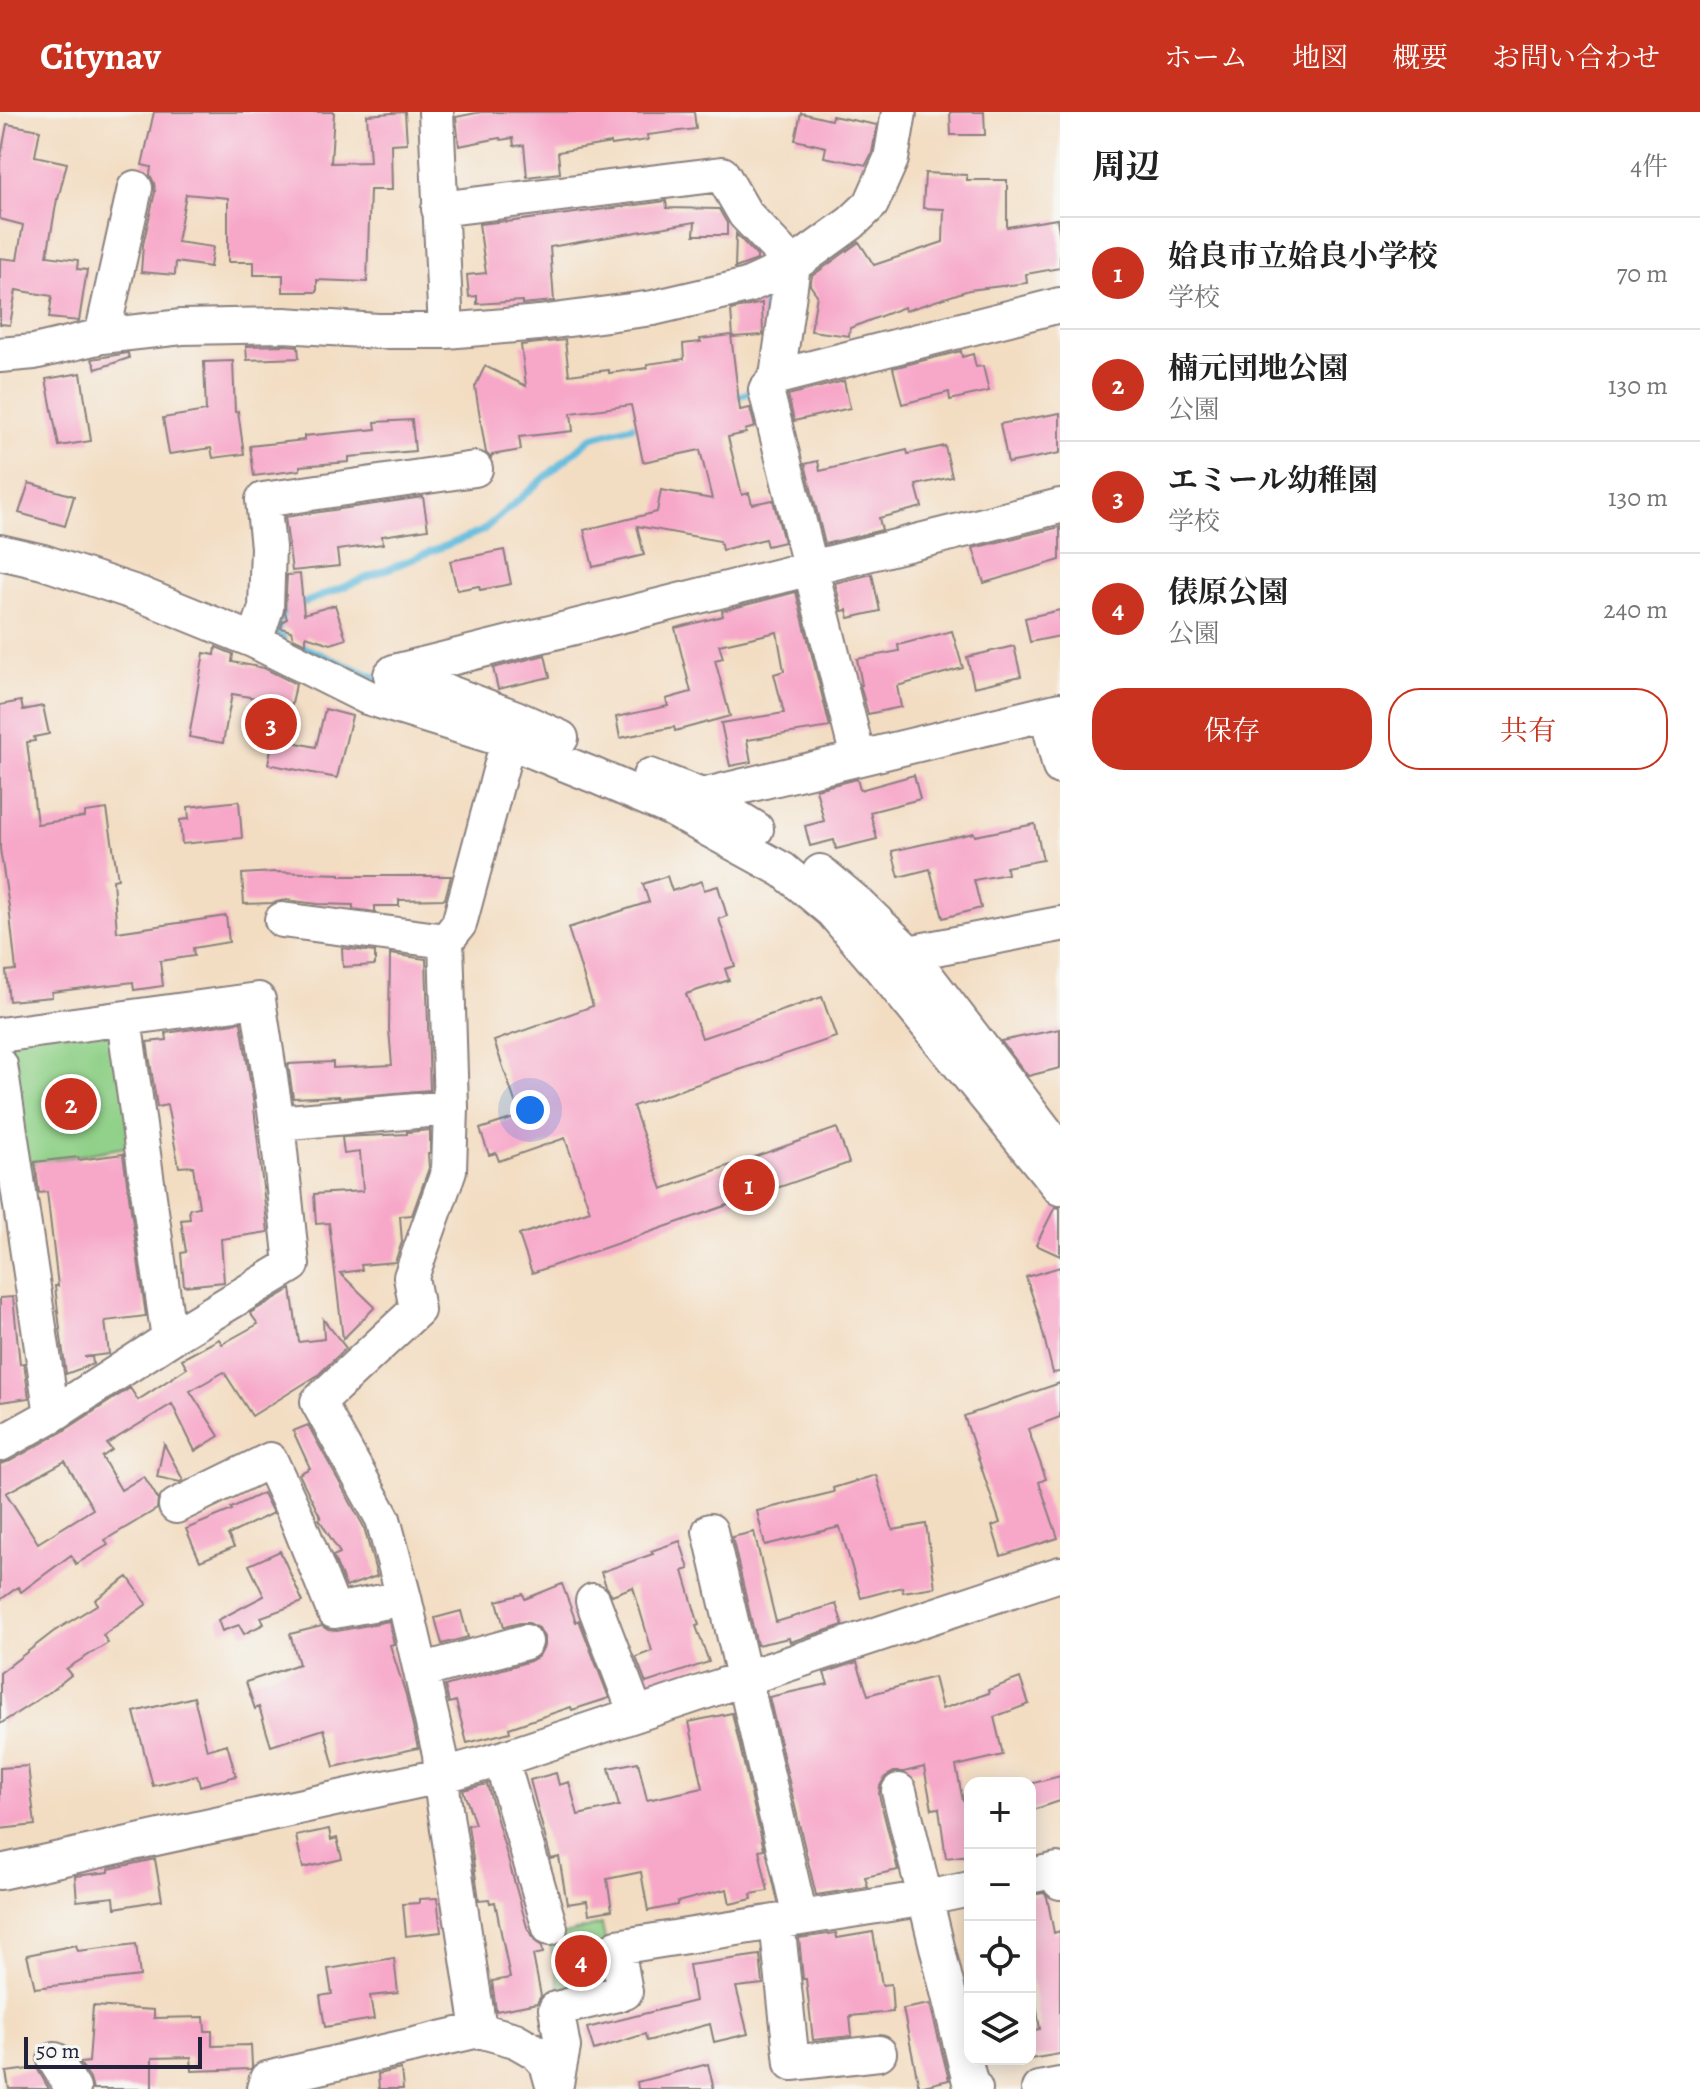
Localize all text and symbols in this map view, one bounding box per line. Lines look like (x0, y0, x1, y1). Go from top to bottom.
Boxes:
text: Citynav (40, 30, 161, 82)
text: ホーム (1164, 39, 1248, 77)
text: 地図 (1292, 39, 1348, 77)
text: 概要 (1392, 39, 1448, 77)
text: お問い合わせ (1492, 39, 1660, 77)
text: 周辺 (1092, 143, 1160, 190)
text: 4件 (1630, 149, 1668, 184)
text: 姶良市立姶良小学校 (1168, 236, 1438, 276)
text: 1 (1113, 256, 1123, 291)
text: 70 m (1616, 256, 1668, 291)
text: 学校 (1168, 280, 1220, 315)
text: 楠元団地公園 (1168, 348, 1348, 388)
text: 2 (1112, 368, 1124, 403)
text: 130 m (1608, 368, 1668, 403)
text: 公園 (1168, 392, 1220, 427)
text: エミール幼稚園 (1168, 460, 1377, 500)
text: 3 (1112, 480, 1124, 515)
text: 130 m (1608, 480, 1668, 515)
text: 学校 (1168, 504, 1220, 539)
text: 俵原公園 (1168, 572, 1288, 612)
text: 4 (1112, 592, 1124, 627)
text: 240 m (1603, 592, 1668, 627)
text: 公園 (1168, 616, 1220, 651)
button: 保存 (1092, 688, 1372, 770)
button: 共有 (1388, 688, 1668, 770)
pin: 3 (245, 694, 297, 754)
pin: 2 (45, 1074, 97, 1134)
your location (510, 1090, 550, 1130)
pin: 1 (723, 1155, 775, 1215)
map controls (964, 1777, 1036, 2065)
button: + (964, 1777, 1036, 1849)
button: − (964, 1849, 1036, 1921)
button: locate (964, 1921, 1036, 1993)
pin: 4 (555, 1931, 607, 1991)
button: layers (964, 1993, 1036, 2065)
scale bar (24, 2033, 202, 2069)
text: 50 m (36, 2036, 80, 2066)

